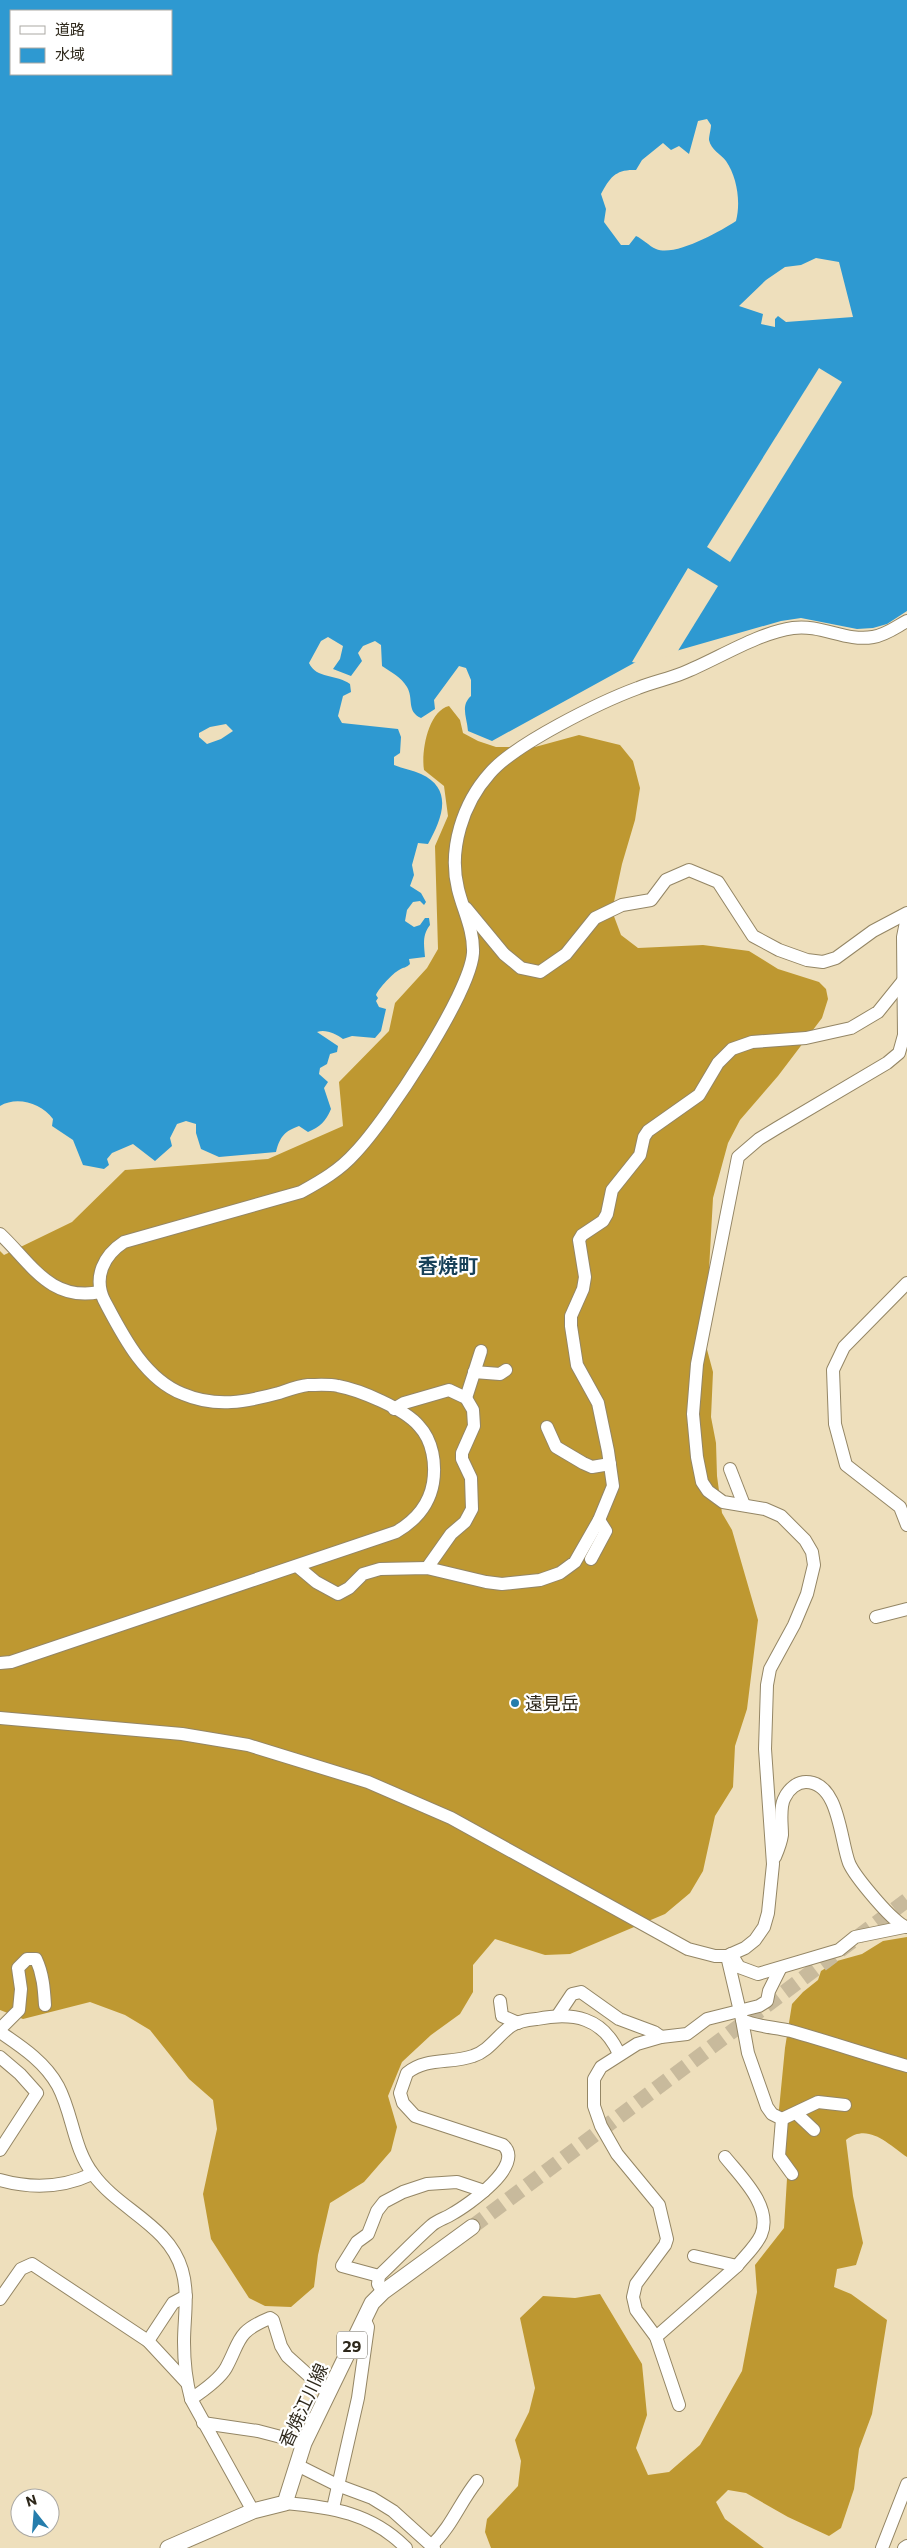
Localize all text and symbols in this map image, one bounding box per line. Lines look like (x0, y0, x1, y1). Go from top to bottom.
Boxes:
legend (10, 10, 172, 75)
text: 道路 (55, 20, 85, 38)
text: 水域 (55, 45, 85, 63)
district label: 香焼町 (418, 1253, 478, 1277)
place label: 遠見岳 (525, 1692, 579, 1714)
marker: 遠見岳 (509, 1697, 521, 1709)
road number: 29 (337, 2332, 367, 2358)
street label: 香焼江川線 (274, 2360, 332, 2450)
north arrow (10, 2488, 60, 2538)
text: N (24, 2490, 39, 2510)

